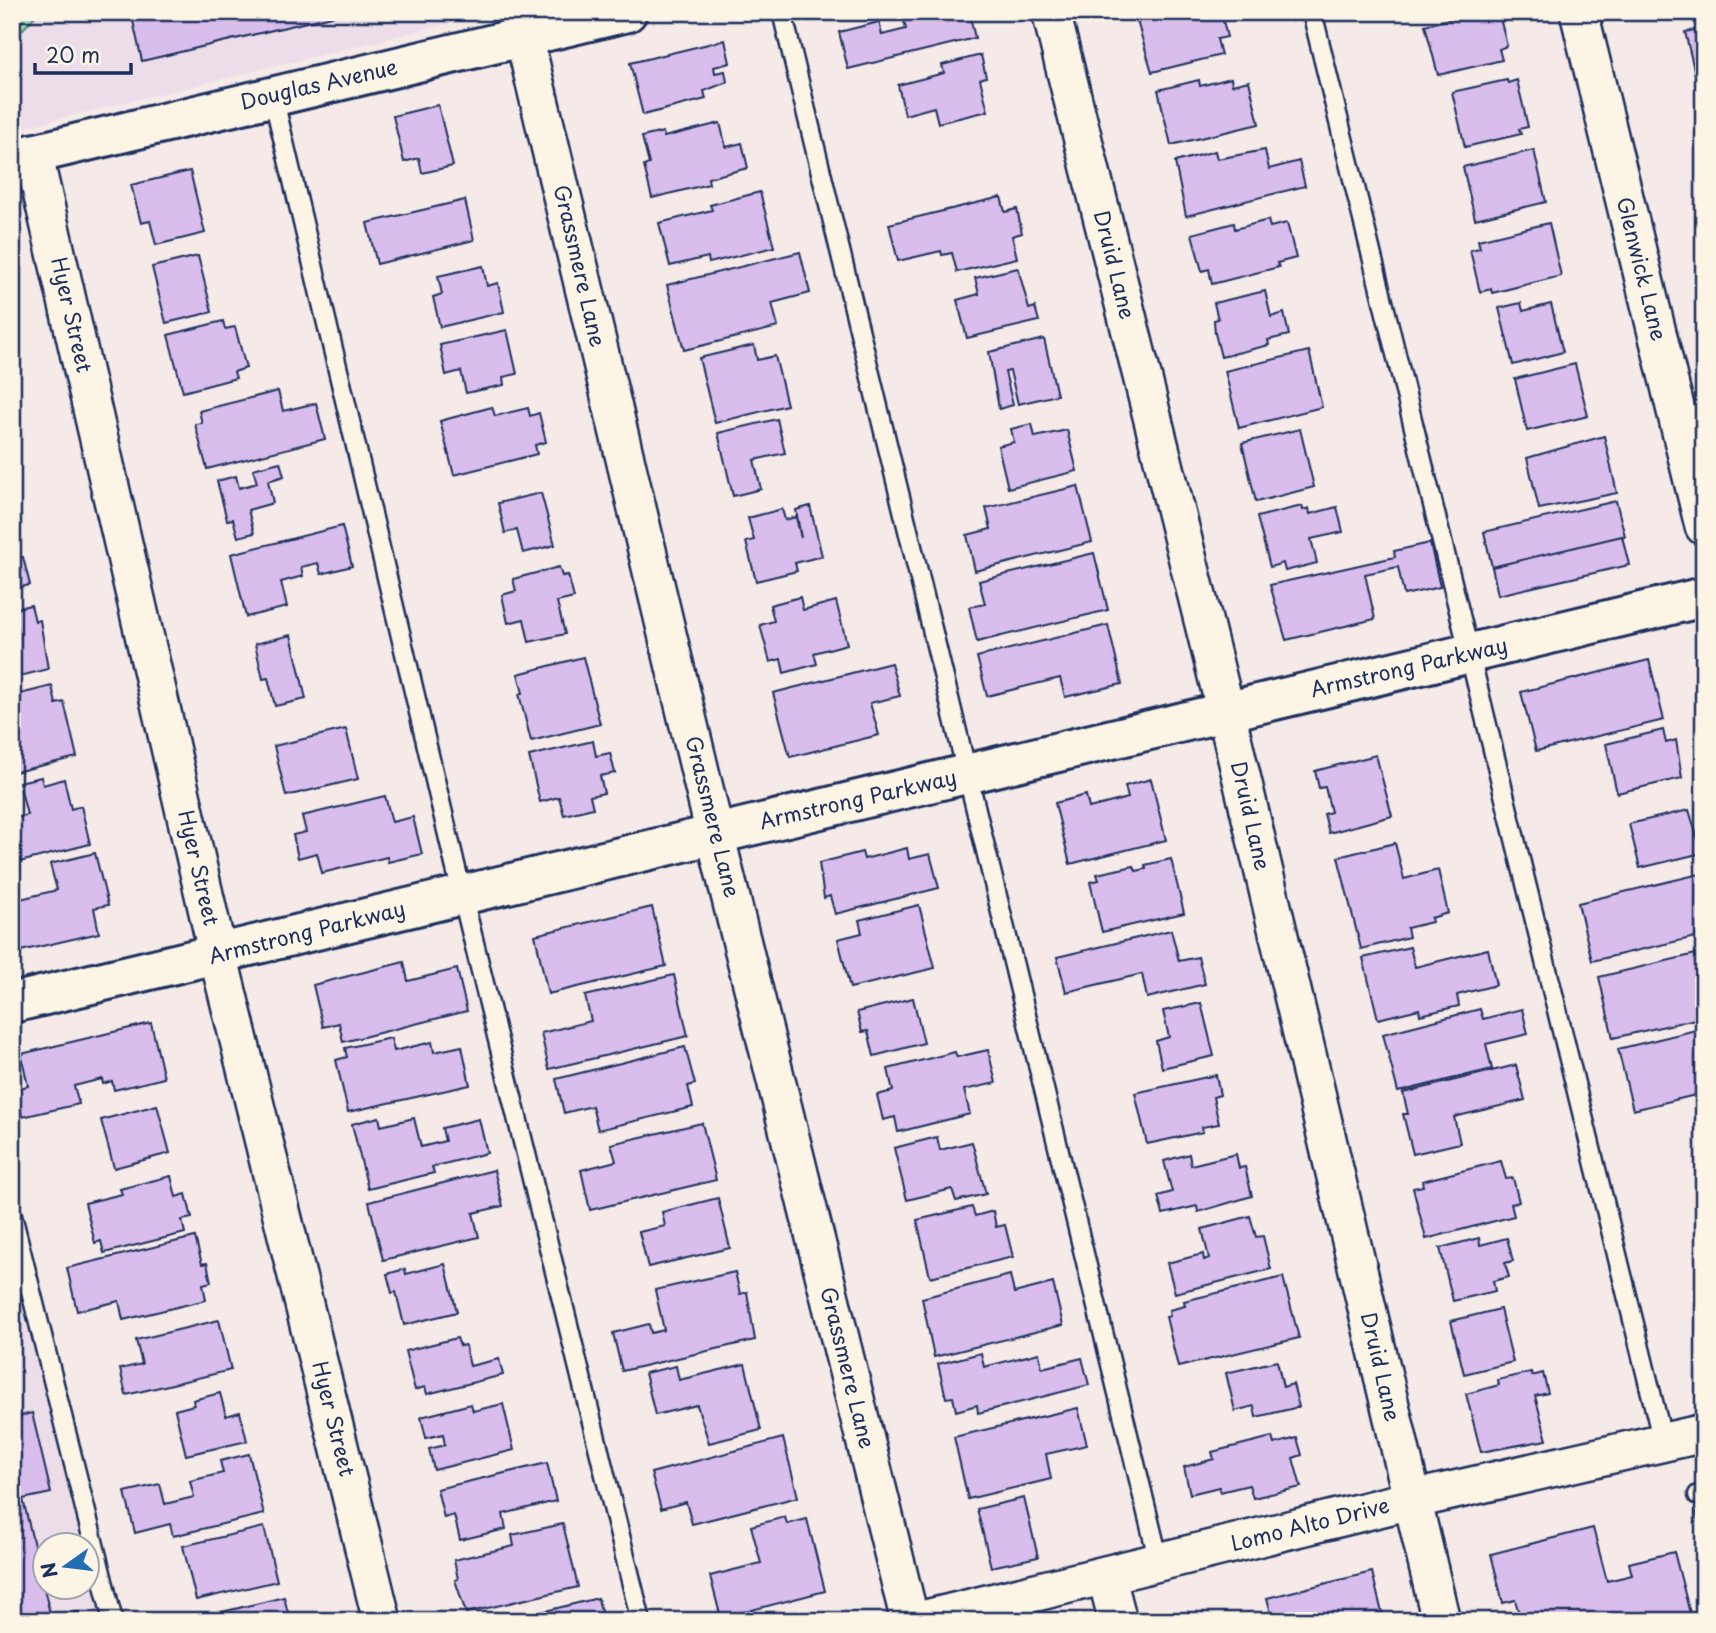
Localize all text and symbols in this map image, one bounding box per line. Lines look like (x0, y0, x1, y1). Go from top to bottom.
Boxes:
scale bar (35, 32, 131, 76)
text: 20 m (46, 38, 100, 70)
street label: Douglas Avenue (237, 49, 400, 117)
street label: Grassmere Lane (547, 181, 615, 350)
street label: Glenwick Lane (1610, 193, 1676, 344)
street label: Druid Lane (1087, 207, 1145, 322)
street label: Hyer Street (44, 254, 102, 375)
street label: Armstrong Parkway (1307, 628, 1510, 704)
street label: Grassmere Lane (678, 732, 750, 901)
street label: Druid Lane (1224, 758, 1280, 873)
street label: Armstrong Parkway (756, 760, 959, 836)
street label: Hyer Street (171, 807, 229, 928)
street label: Armstrong Parkway (205, 891, 408, 971)
street label: Grassmere Lane (813, 1283, 885, 1452)
street label: Druid Lane (1354, 1309, 1410, 1424)
street label: Hyer Street (305, 1358, 365, 1479)
street label: Lomo Alto Drive (1227, 1488, 1392, 1558)
north arrow (32, 1532, 102, 1602)
text: N (33, 1560, 64, 1581)

